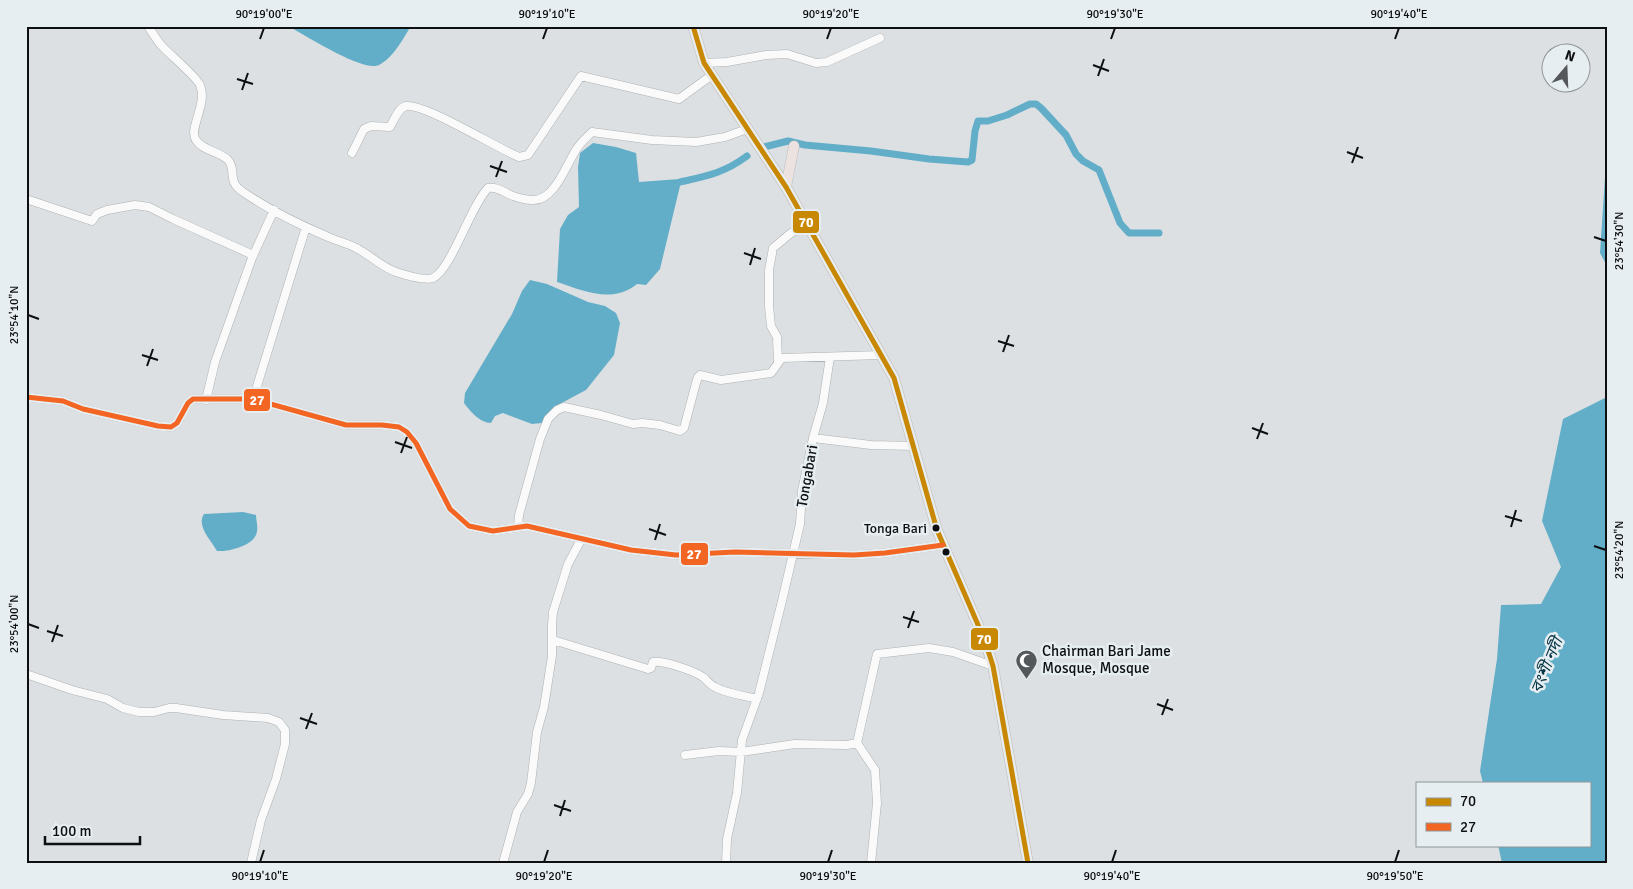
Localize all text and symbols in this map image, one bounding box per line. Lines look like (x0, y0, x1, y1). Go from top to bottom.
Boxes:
text: 90°19'00"E (235, 7, 293, 22)
text: 90°19'10"E (518, 7, 576, 22)
text: 90°19'20"E (802, 7, 860, 22)
text: 90°19'30"E (1086, 7, 1144, 22)
text: 90°19'40"E (1370, 7, 1428, 22)
north arrow (1540, 42, 1590, 92)
text: N (1563, 47, 1577, 66)
line badge: 70 (792, 210, 820, 234)
text: 23°54'30"N (1612, 212, 1627, 270)
text: 70 (798, 214, 814, 231)
text: 23°54'10"N (7, 286, 22, 344)
line badge: 27 (243, 388, 271, 412)
text: 27 (249, 392, 265, 409)
street label: Tongabari (793, 443, 821, 509)
place label: Tonga Bari (864, 520, 927, 537)
text: 23°54'20"N (1612, 521, 1627, 579)
marker: Tonga Bari (931, 523, 941, 533)
line badge: 27 (680, 542, 709, 566)
text: 27 (686, 546, 702, 563)
unlabelled marker (941, 547, 951, 557)
text: 23°54'00"N (7, 595, 22, 653)
line badge: 70 (970, 627, 999, 651)
text: 70 (976, 631, 992, 648)
water label: বংশী নদী (1526, 632, 1569, 696)
place label: Chairman Bari Jame Mosque, Mosque (1042, 642, 1171, 677)
mosque icon: Chairman Bari Jame Mosque, Mosque (1014, 648, 1038, 679)
legend (1416, 782, 1590, 846)
text: 70 (1460, 792, 1476, 810)
scale bar (45, 814, 140, 846)
text: 27 (1460, 818, 1476, 836)
text: 100 m (52, 822, 92, 840)
text: 90°19'10"E (231, 869, 289, 884)
text: 90°19'20"E (515, 869, 573, 884)
text: 90°19'30"E (799, 869, 857, 884)
text: 90°19'40"E (1083, 869, 1141, 884)
text: 90°19'50"E (1366, 869, 1424, 884)

